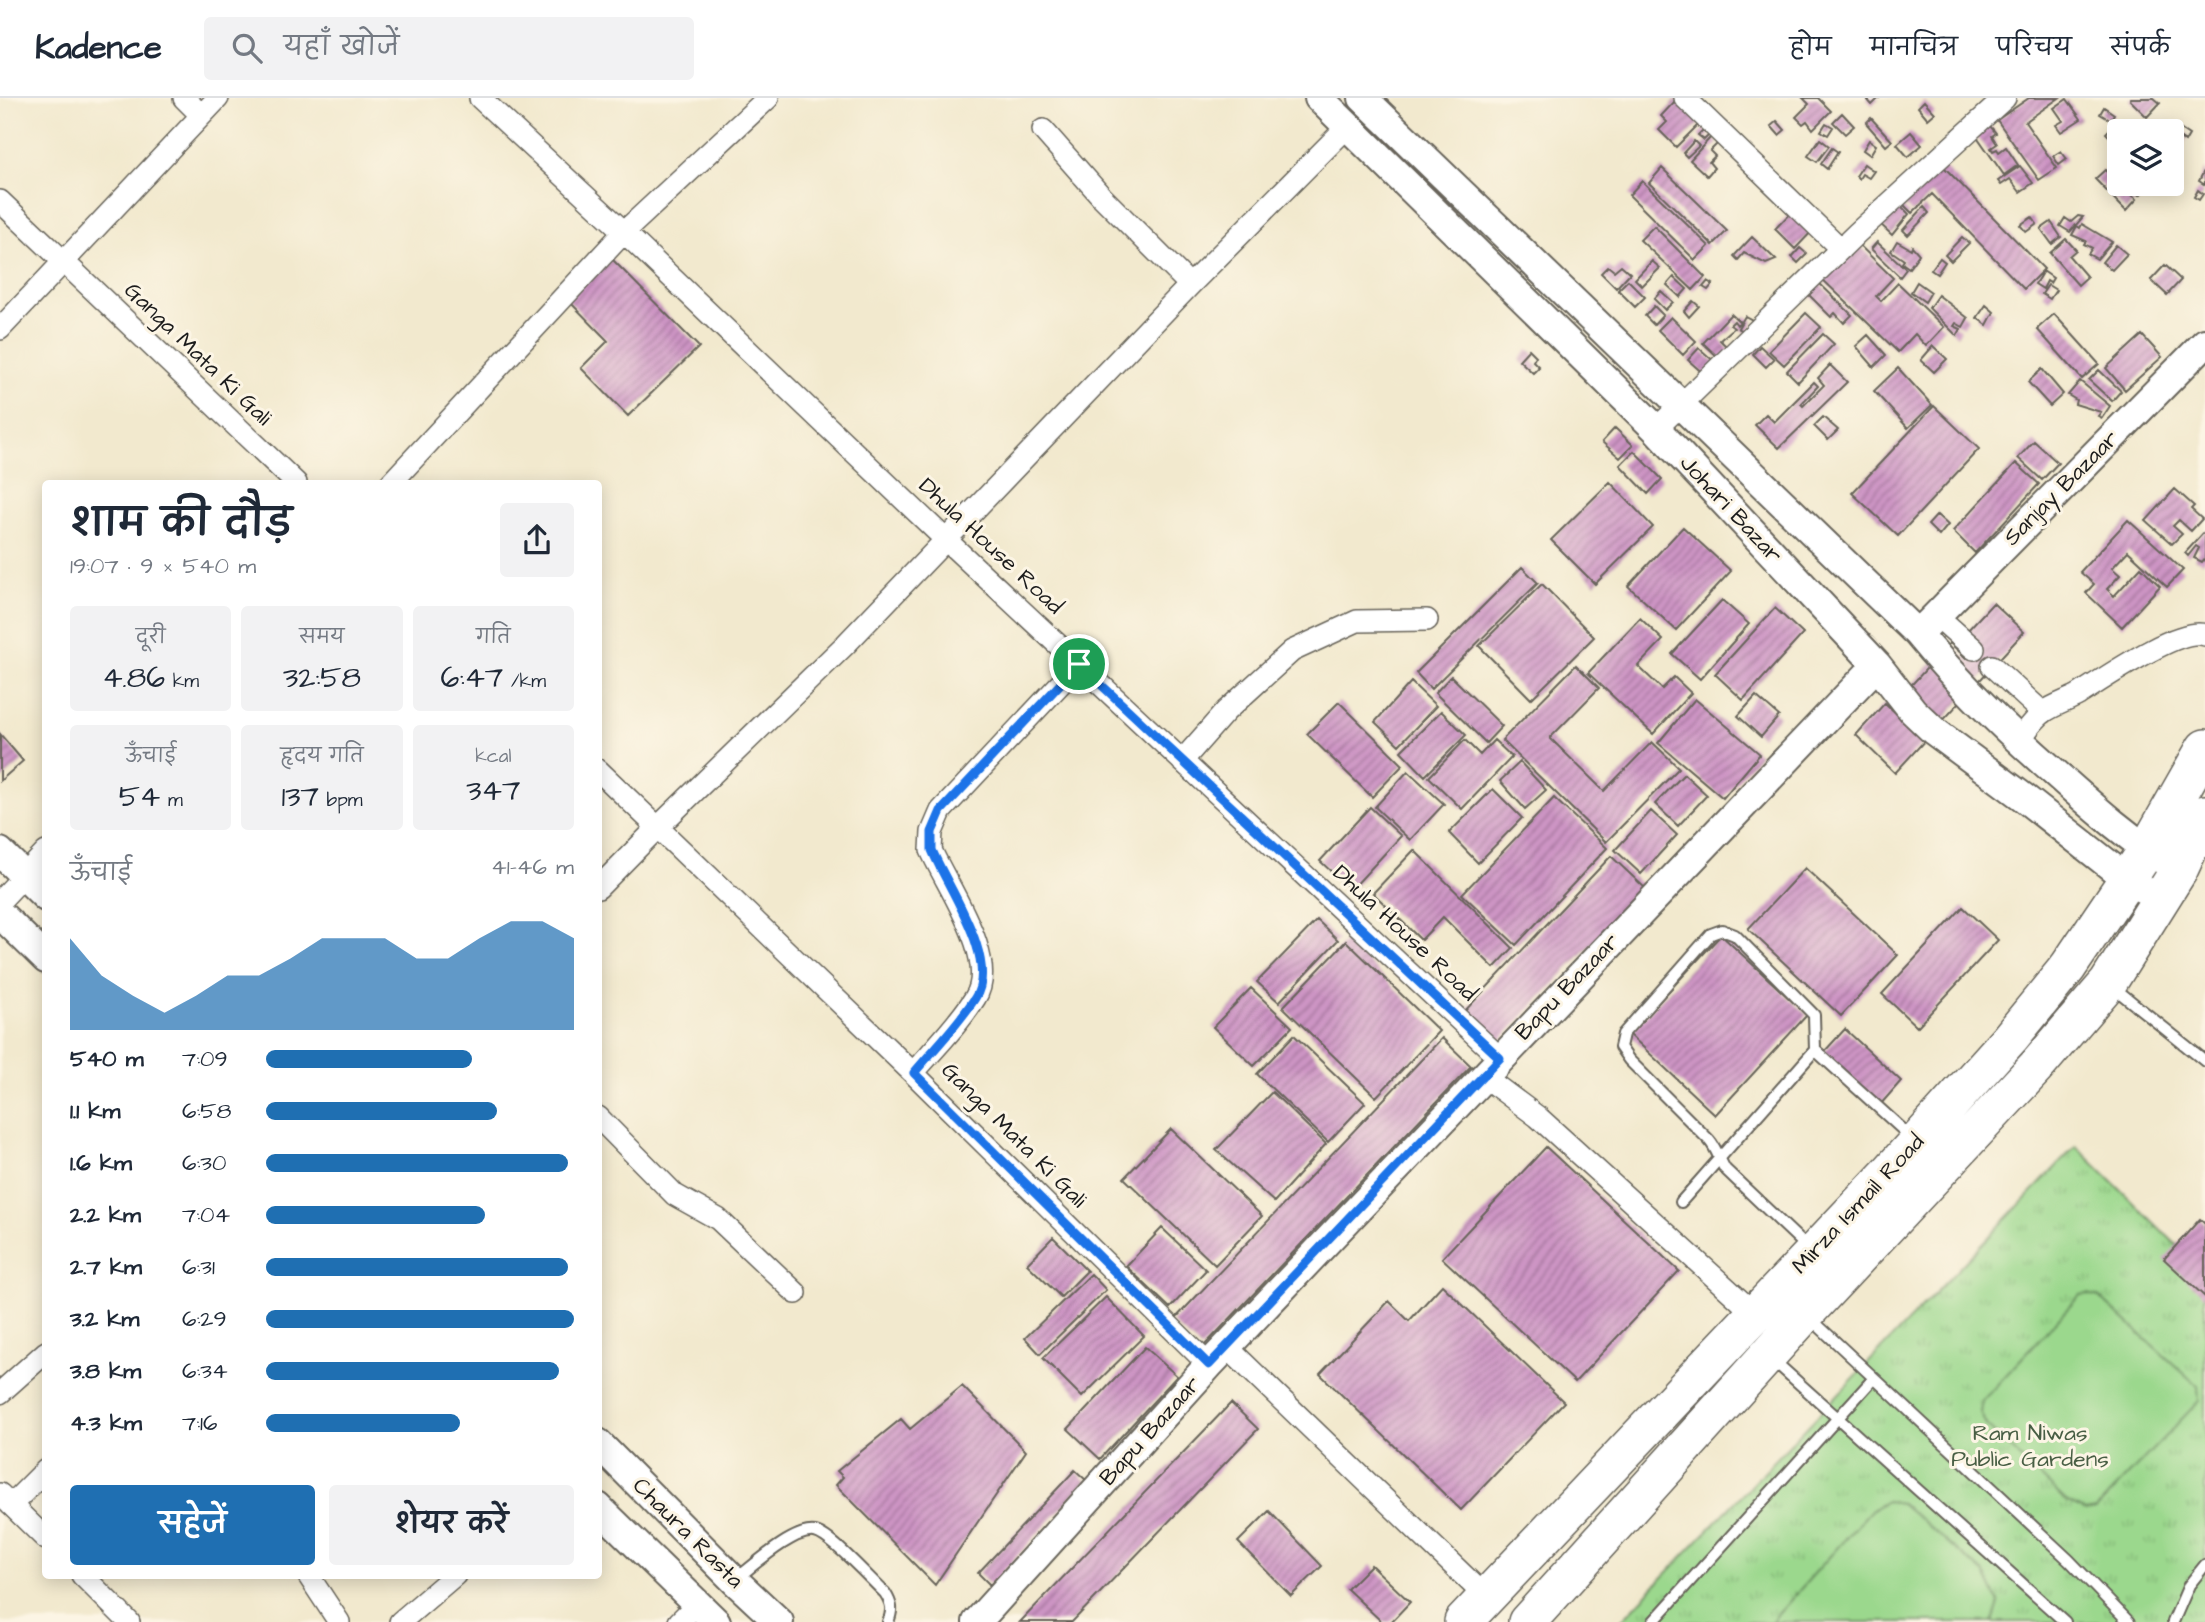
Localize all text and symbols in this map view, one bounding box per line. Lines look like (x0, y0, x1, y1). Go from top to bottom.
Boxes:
search box (204, 17, 694, 80)
text: Kadence (35, 25, 162, 71)
icon: search (228, 29, 266, 67)
text: यहाँ खोजें (284, 29, 399, 65)
text: होम (1789, 31, 1832, 65)
text: मानचित्र (1870, 31, 1958, 65)
text: परिचय (1996, 31, 2072, 65)
text: संपर्क (2110, 31, 2170, 65)
map controls (2107, 119, 2184, 196)
button: layers (2107, 119, 2184, 196)
street label: Ganga Mata Ki Gali (116, 275, 279, 434)
street label: Sanjay Bazaar (1996, 423, 2127, 553)
street label: Johari Bazar (1672, 448, 1790, 570)
street label: Dhula House Road (912, 471, 1070, 622)
text: शाम की दौड़ (70, 498, 292, 550)
button: share (500, 503, 574, 577)
text: 19:07 · 9 × 540 m (70, 550, 256, 582)
text: दूरी (136, 624, 166, 651)
text: समय (299, 624, 345, 651)
text: गति (476, 624, 511, 651)
pin (1049, 634, 1109, 694)
icon: arrive (1060, 645, 1098, 683)
text: 4.86 (102, 657, 165, 699)
text: 32:58 (283, 657, 361, 699)
text: 6:47 (441, 657, 503, 699)
text: km (165, 668, 199, 695)
text: /km (503, 668, 546, 695)
text: ऊँचाई (125, 743, 176, 770)
text: हृदय गति (280, 743, 364, 770)
text: kcal (475, 743, 512, 770)
text: 347 (466, 770, 520, 812)
text: 54 (119, 776, 160, 818)
text: 137 (281, 776, 319, 818)
text: m (160, 787, 183, 814)
text: bpm (319, 787, 363, 814)
text: 41–46 m (491, 851, 574, 883)
text: ऊँचाई (70, 857, 132, 889)
street label: Dhula House Road (1326, 858, 1484, 1009)
street label: Bapu Bazaar (1508, 926, 1626, 1047)
text: 540 m (70, 1043, 144, 1075)
text: 7:09 (182, 1043, 228, 1075)
street label: Ganga Mata Ki Gali (933, 1055, 1094, 1216)
text: 1.1 km (70, 1095, 120, 1127)
text: 6:58 (182, 1095, 231, 1127)
street label: Mirza Ismail Road (1784, 1127, 1932, 1281)
text: 1.6 km (70, 1147, 132, 1179)
text: 6:30 (182, 1147, 226, 1179)
text: 2.2 km (70, 1199, 141, 1231)
text: 7:04 (182, 1199, 230, 1231)
text: 2.7 km (70, 1251, 142, 1283)
text: 6:31 (182, 1251, 215, 1283)
text: 3.2 km (70, 1303, 139, 1335)
text: 6:29 (182, 1303, 227, 1335)
text: 3.8 km (70, 1355, 141, 1387)
text: 6:34 (182, 1355, 228, 1387)
street label: Bapu Bazaar (1092, 1369, 1208, 1493)
text: 4.3 km (70, 1407, 142, 1439)
text: 7:16 (182, 1407, 217, 1439)
park label: Ram Niwas Public Gardens (1951, 1417, 2109, 1475)
street label: Chaura Rasta (625, 1470, 751, 1596)
button: सहेजें (70, 1485, 315, 1565)
button: शेयर करें (329, 1485, 574, 1565)

